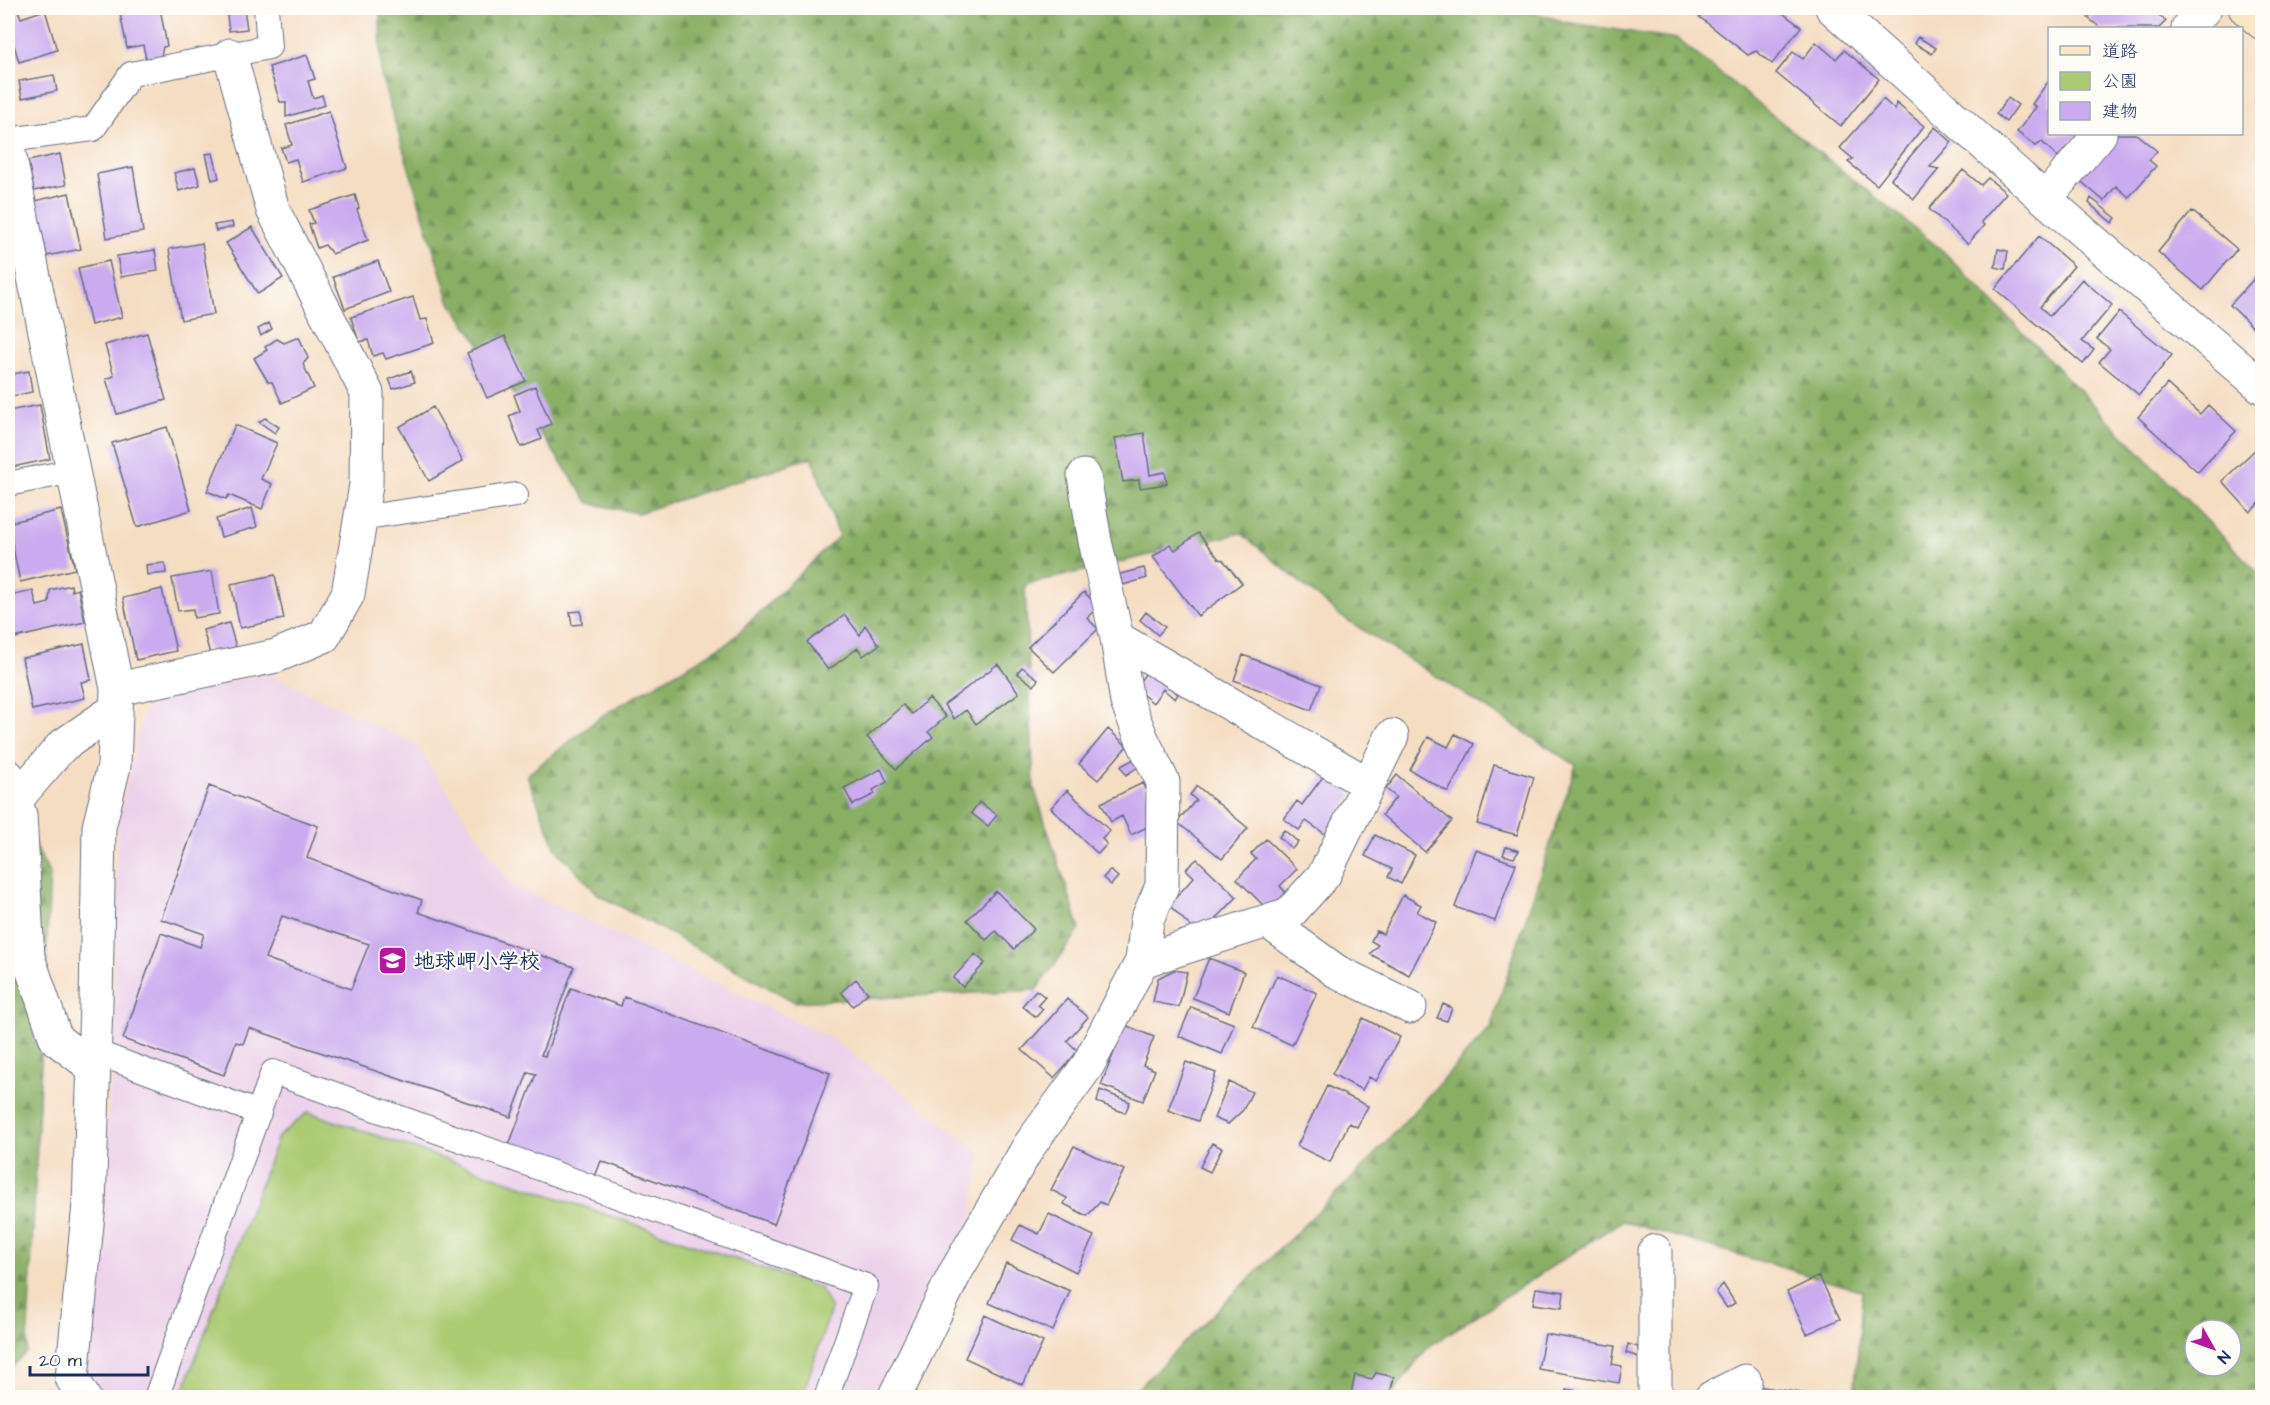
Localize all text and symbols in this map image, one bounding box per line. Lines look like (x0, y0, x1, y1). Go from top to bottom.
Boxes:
legend (2048, 27, 2243, 135)
text: 道路 (2102, 39, 2138, 64)
text: 公園 (2102, 69, 2138, 94)
text: 建物 (2102, 99, 2138, 124)
school or university icon: 地球岬小学校 (377, 945, 409, 977)
place label: 地球岬小学校 (414, 947, 540, 976)
north arrow (2183, 1318, 2243, 1378)
scale bar (30, 1339, 148, 1377)
text: N (2212, 1346, 2235, 1368)
text: 20 m (39, 1348, 82, 1373)

